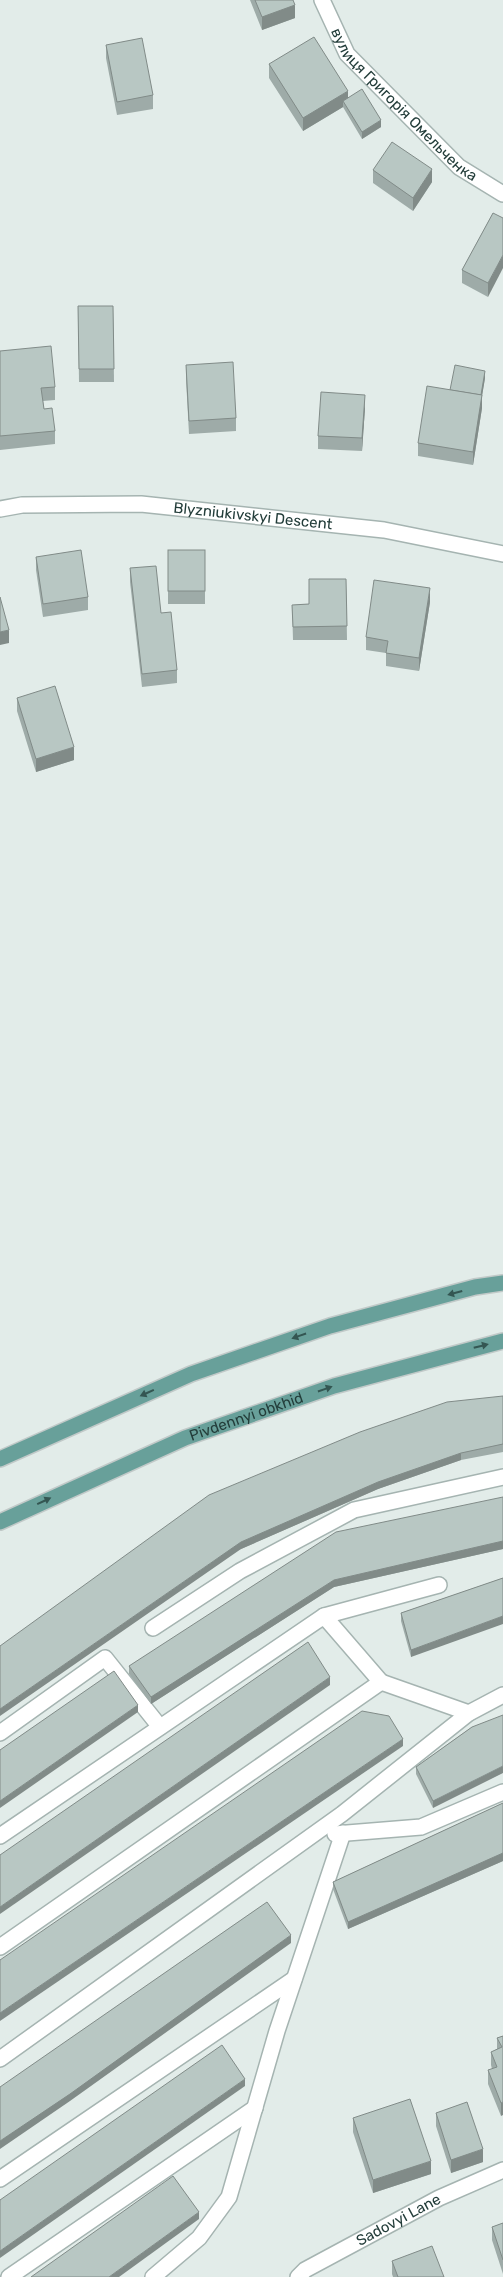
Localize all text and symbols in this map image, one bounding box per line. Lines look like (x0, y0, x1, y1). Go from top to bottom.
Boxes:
street label: вулиця Григорія Омельченка (327, 25, 480, 185)
street label: Blyzniukivskyi Descent (173, 499, 334, 533)
one-way arrow (448, 1289, 463, 1297)
one-way arrow (291, 1333, 306, 1341)
one-way arrow (474, 1342, 489, 1350)
one-way arrow (317, 1385, 332, 1392)
street label: Pivdennyi obkhid (187, 1388, 305, 1445)
one-way arrow (140, 1390, 154, 1398)
one-way arrow (37, 1497, 51, 1505)
street label: Sadovyi Lane (353, 2190, 444, 2250)

